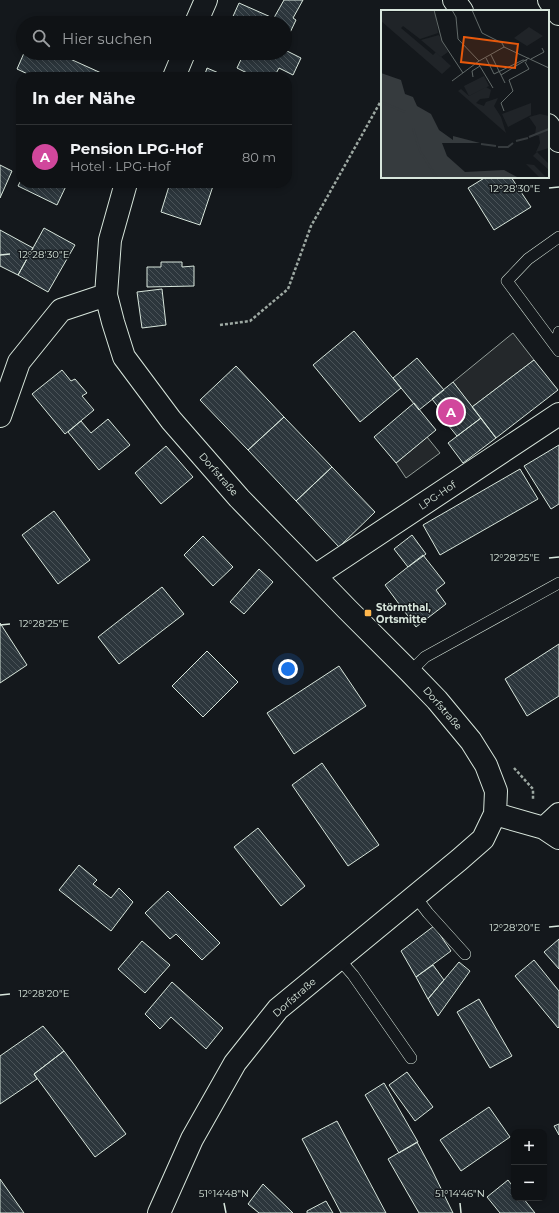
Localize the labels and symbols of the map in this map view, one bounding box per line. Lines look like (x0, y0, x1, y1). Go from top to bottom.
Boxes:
inset map (381, 10, 549, 178)
text: 12°28'30"E (490, 182, 541, 195)
text: 12°28'30"E (19, 248, 70, 261)
pin: A (438, 397, 464, 427)
street label: Dorfstraße (196, 450, 241, 499)
street label: LPG-Hof (416, 478, 459, 513)
text: 12°28'25"E (490, 551, 540, 564)
place label: Störmthal, Ortsmitte (376, 601, 431, 626)
marker: Störmthal, Ortsmitte (363, 608, 373, 618)
text: 12°28'25"E (19, 617, 69, 630)
your location (278, 659, 298, 679)
street label: Dorfstraße (420, 684, 465, 733)
text: 12°28'20"E (490, 921, 541, 934)
street label: Dorfstraße (270, 975, 319, 1020)
text: 12°28'20"E (19, 987, 70, 1000)
text: 51°14'48"N (199, 1187, 249, 1200)
text: 51°14'46"N (435, 1187, 485, 1200)

